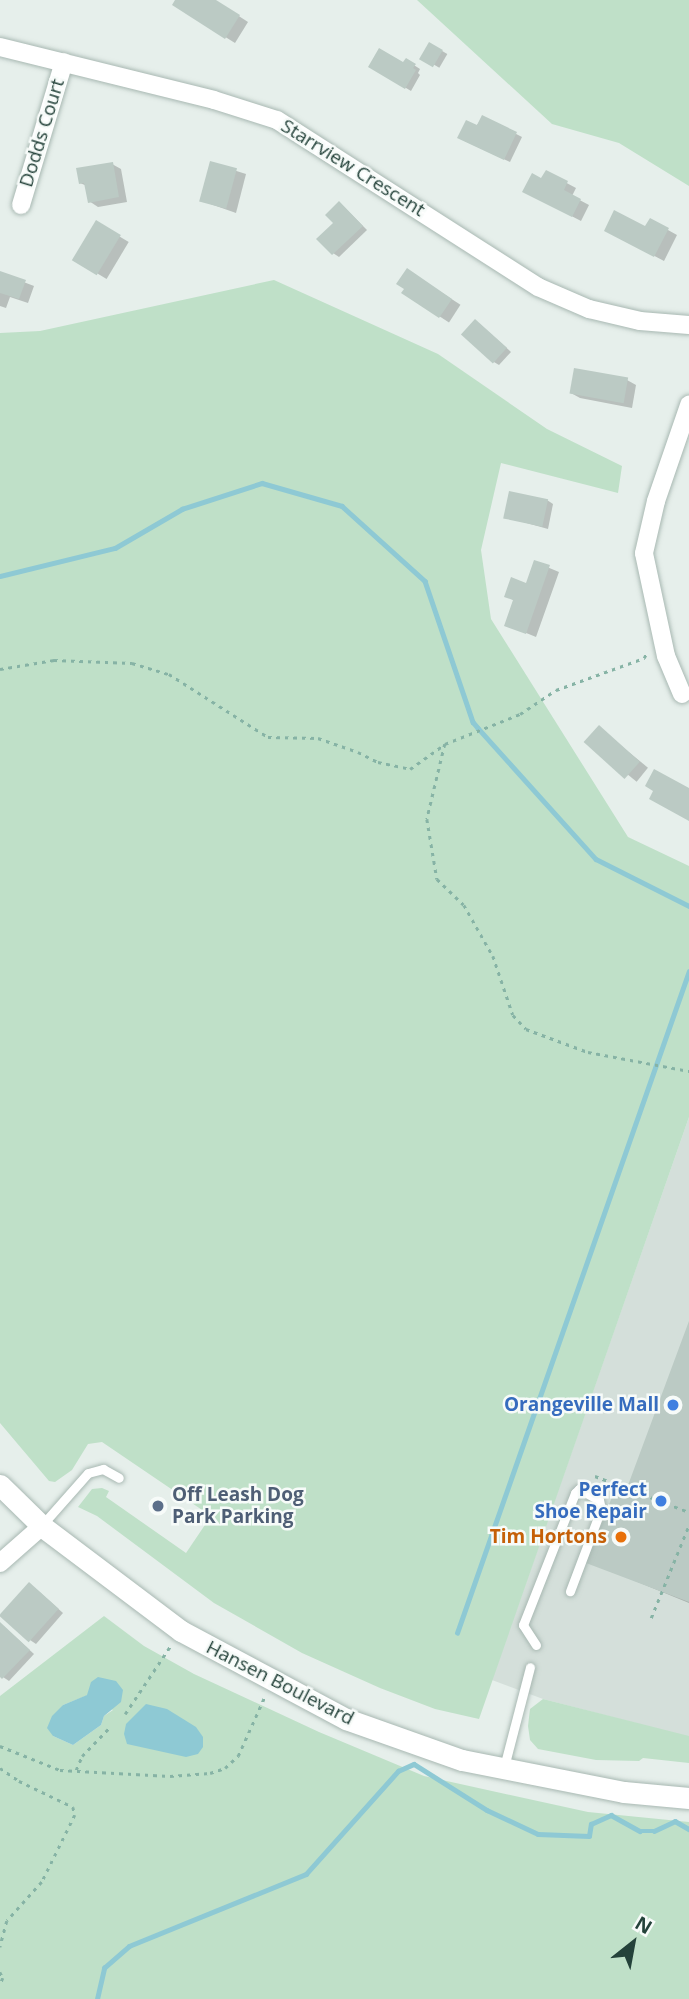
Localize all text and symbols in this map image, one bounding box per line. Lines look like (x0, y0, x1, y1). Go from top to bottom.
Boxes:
street label: Dodds Court (15, 76, 69, 190)
street label: Starrview Crescent (277, 114, 429, 222)
place label: Orangeville Mall (504, 1394, 659, 1416)
marker: Orangeville Mall (665, 1397, 681, 1413)
place label: Perfect Shoe Repair (534, 1479, 647, 1523)
place label: Off Leash Dog Park Parking (172, 1484, 304, 1528)
marker: Perfect Shoe Repair (653, 1493, 669, 1509)
marker: Off Leash Dog Park Parking (150, 1498, 166, 1514)
place label: Tim Hortons (490, 1526, 607, 1548)
marker: Tim Hortons (613, 1529, 629, 1545)
street label: Hansen Boulevard (202, 1636, 358, 1730)
north arrow (598, 1908, 668, 1978)
text: N (630, 1910, 657, 1940)

